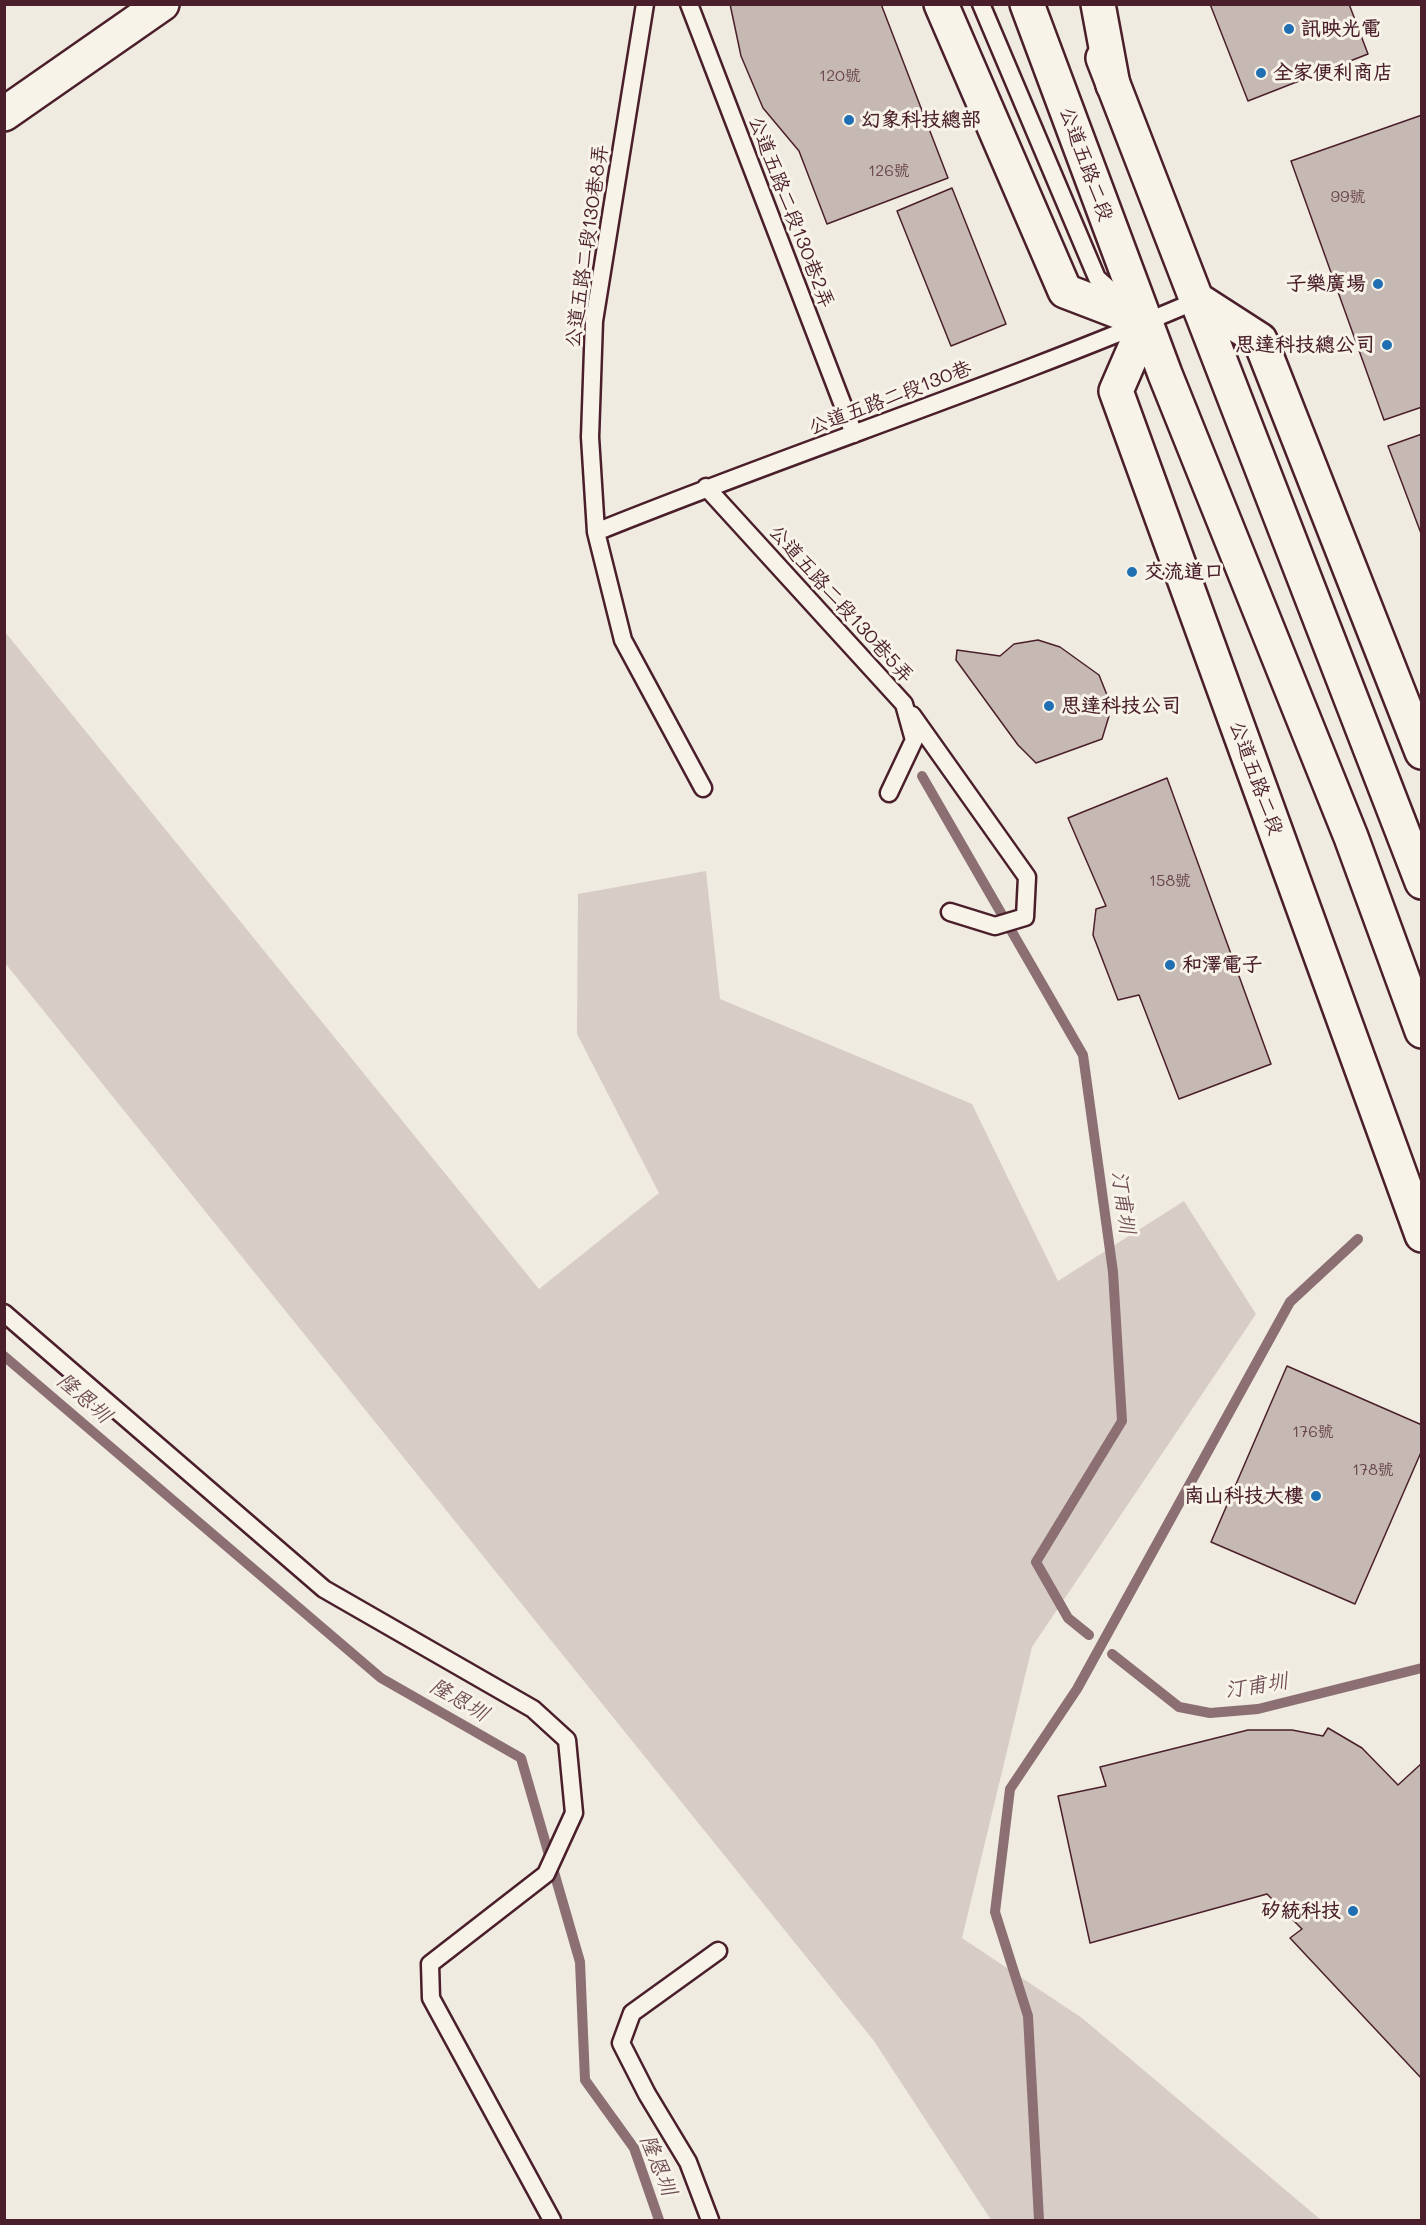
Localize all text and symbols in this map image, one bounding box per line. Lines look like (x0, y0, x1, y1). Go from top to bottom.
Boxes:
place label: 訊映光電 (1301, 17, 1381, 41)
marker: 訊映光電 (1282, 22, 1296, 36)
place label: 全家便利商店 (1273, 61, 1393, 85)
house number: 120號 (819, 66, 861, 86)
marker: 全家便利商店 (1254, 66, 1268, 80)
street label: 公道五路二段 (1054, 104, 1118, 224)
place label: 幻象科技總部 (861, 108, 981, 132)
street label: 公道五路二段130巷2弄 (743, 112, 839, 312)
marker: 幻象科技總部 (842, 113, 856, 127)
street label: 公道五路二段130巷8弄 (561, 143, 613, 349)
house number: 126號 (868, 161, 910, 181)
house number: 99號 (1331, 187, 1365, 207)
place label: 子樂廣場 (1286, 272, 1366, 296)
marker: 子樂廣場 (1371, 277, 1385, 291)
place label: 思達科技總公司 (1235, 333, 1375, 357)
marker: 思達科技總公司 (1380, 338, 1394, 352)
street label: 公道五路二段130巷 (805, 356, 975, 440)
street label: 公道五路二段130巷5弄 (764, 520, 918, 688)
place label: 交流道口 (1144, 560, 1224, 584)
marker: 交流道口 (1125, 565, 1139, 579)
place label: 思達科技公司 (1061, 694, 1181, 718)
marker: 思達科技公司 (1042, 699, 1056, 713)
street label: 公道五路二段 (1224, 718, 1288, 838)
house number: 158號 (1149, 871, 1191, 891)
place label: 和澤電子 (1182, 953, 1262, 977)
marker: 和澤電子 (1163, 958, 1177, 972)
water label: 汀甫圳 (1106, 1169, 1140, 1235)
water label: 隆恩圳 (52, 1368, 116, 1428)
house number: 176號 (1292, 1422, 1334, 1442)
house number: 178號 (1352, 1460, 1394, 1480)
place label: 南山科技大樓 (1184, 1484, 1304, 1508)
marker: 南山科技大樓 (1309, 1489, 1323, 1503)
water label: 汀甫圳 (1223, 1669, 1289, 1703)
water label: 隆恩圳 (425, 1673, 493, 1727)
place label: 矽統科技 (1261, 1899, 1341, 1923)
marker: 矽統科技 (1346, 1904, 1360, 1918)
water label: 隆恩圳 (635, 2131, 681, 2199)

